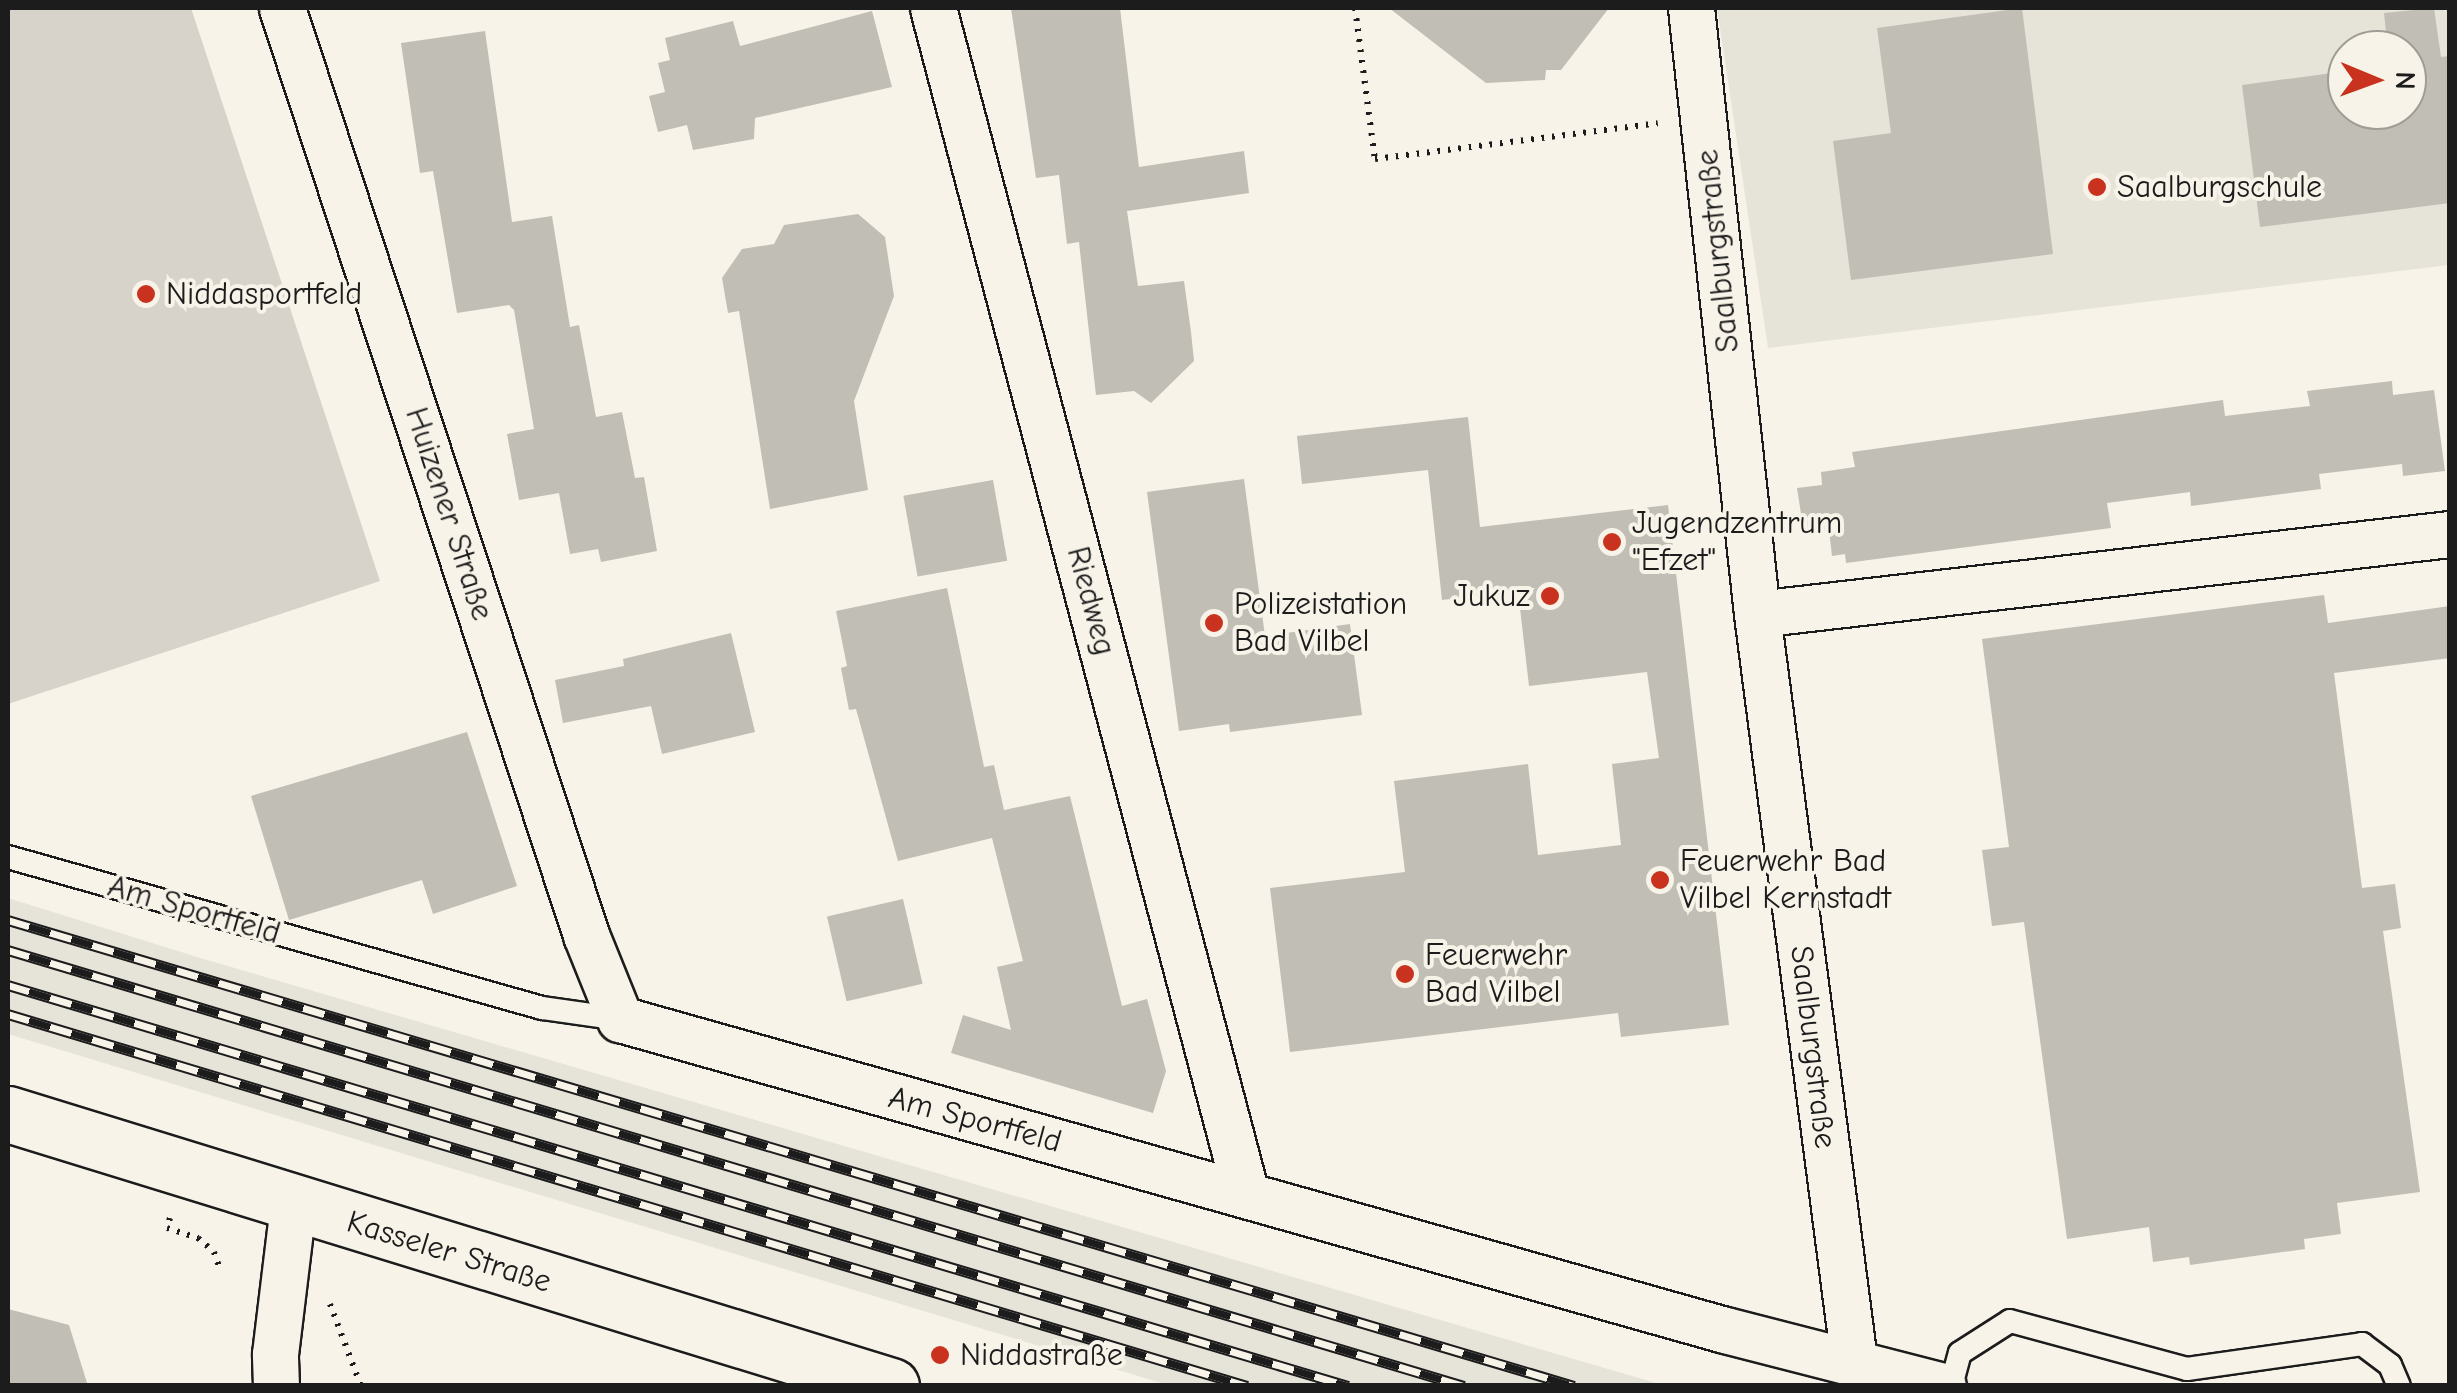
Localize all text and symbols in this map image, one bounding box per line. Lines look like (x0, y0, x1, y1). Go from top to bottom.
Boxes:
north arrow (2327, 30, 2427, 130)
text: N (2389, 71, 2421, 90)
street label: Saalburgstraße (1688, 148, 1748, 354)
place label: Saalburgschule (2117, 168, 2322, 206)
marker: Saalburgschule (2086, 176, 2108, 198)
place label: Niddasportfeld (166, 275, 362, 313)
marker: Niddasportfeld (135, 283, 157, 305)
street label: Huizener Straße (397, 403, 501, 625)
place label: Jugendzentrum "Efzet" (1632, 505, 1842, 580)
marker: Jugendzentrum "Efzet" (1601, 531, 1623, 553)
street label: Riedweg (1058, 542, 1124, 660)
place label: Jukuz (1453, 577, 1530, 615)
marker: Jukuz (1539, 585, 1561, 607)
place label: Polizeistation Bad Vilbel (1234, 586, 1407, 661)
marker: Polizeistation Bad Vilbel (1203, 612, 1225, 634)
place label: Feuerwehr Bad Vilbel Kernstadt (1680, 843, 1891, 918)
street label: Am Sportfeld (103, 867, 285, 953)
marker: Feuerwehr Bad Vilbel Kernstadt (1649, 869, 1671, 891)
place label: Feuerwehr Bad Vilbel (1425, 937, 1567, 1012)
street label: Saalburgstraße (1782, 944, 1844, 1150)
marker: Feuerwehr Bad Vilbel (1394, 963, 1416, 985)
street label: Am Sportfeld (884, 1078, 1066, 1162)
street label: Kasseler Straße (342, 1203, 556, 1301)
place label: Niddastraße (960, 1336, 1123, 1374)
marker: Niddastraße (929, 1344, 951, 1366)

